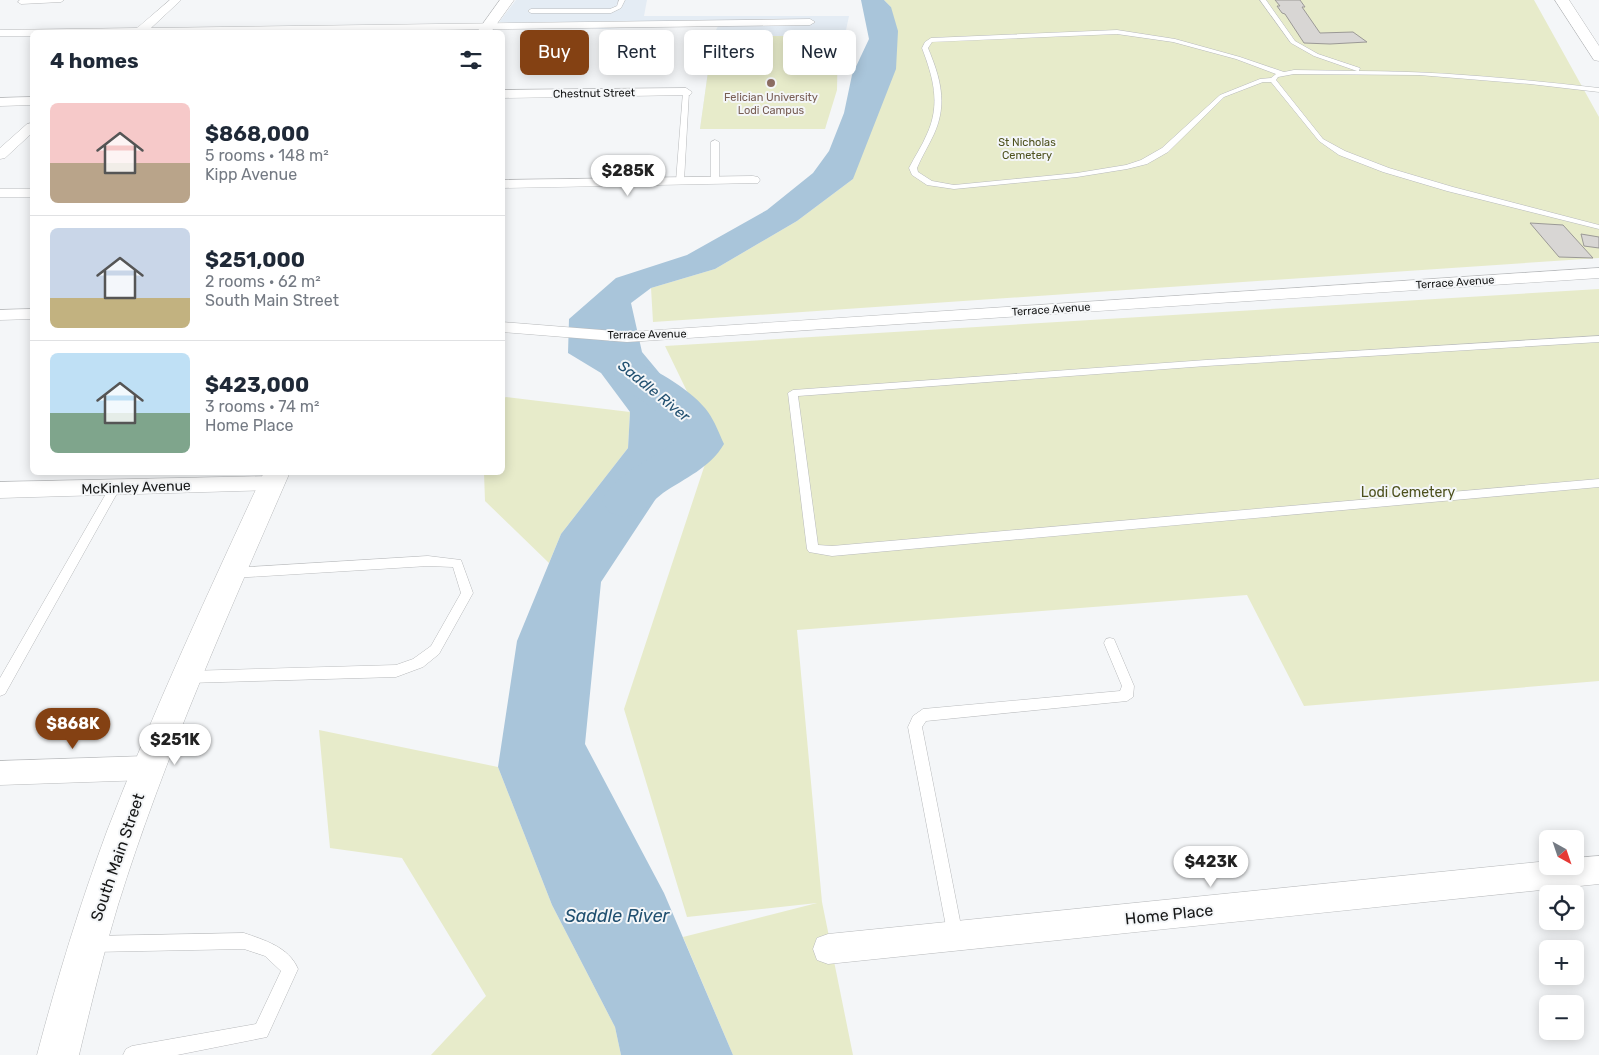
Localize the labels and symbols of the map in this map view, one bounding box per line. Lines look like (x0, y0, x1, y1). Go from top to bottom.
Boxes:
marker: Felician University Lodi Campus (765, 77, 777, 89)
street label: Chestnut Street (553, 86, 636, 101)
place label: Felician University Lodi Campus (724, 91, 818, 117)
park label: St Nicholas Cemetery (998, 136, 1056, 162)
pin: $285K (593, 154, 663, 197)
street label: Terrace Avenue (1415, 273, 1495, 292)
street label: Terrace Avenue (1011, 300, 1091, 319)
street label: Terrace Avenue (607, 327, 687, 342)
water label: Saddle River (614, 357, 695, 426)
street label: McKinley Avenue (81, 477, 191, 498)
park label: Lodi Cemetery (1361, 484, 1456, 501)
pin: $868K (38, 708, 108, 750)
pin: $251K (140, 724, 210, 766)
street label: South Main Street (87, 791, 148, 924)
north arrow (1539, 830, 1584, 875)
pin: $423K (1176, 846, 1246, 888)
street label: Home Place (1124, 900, 1214, 929)
water label: Saddle River (565, 905, 670, 927)

